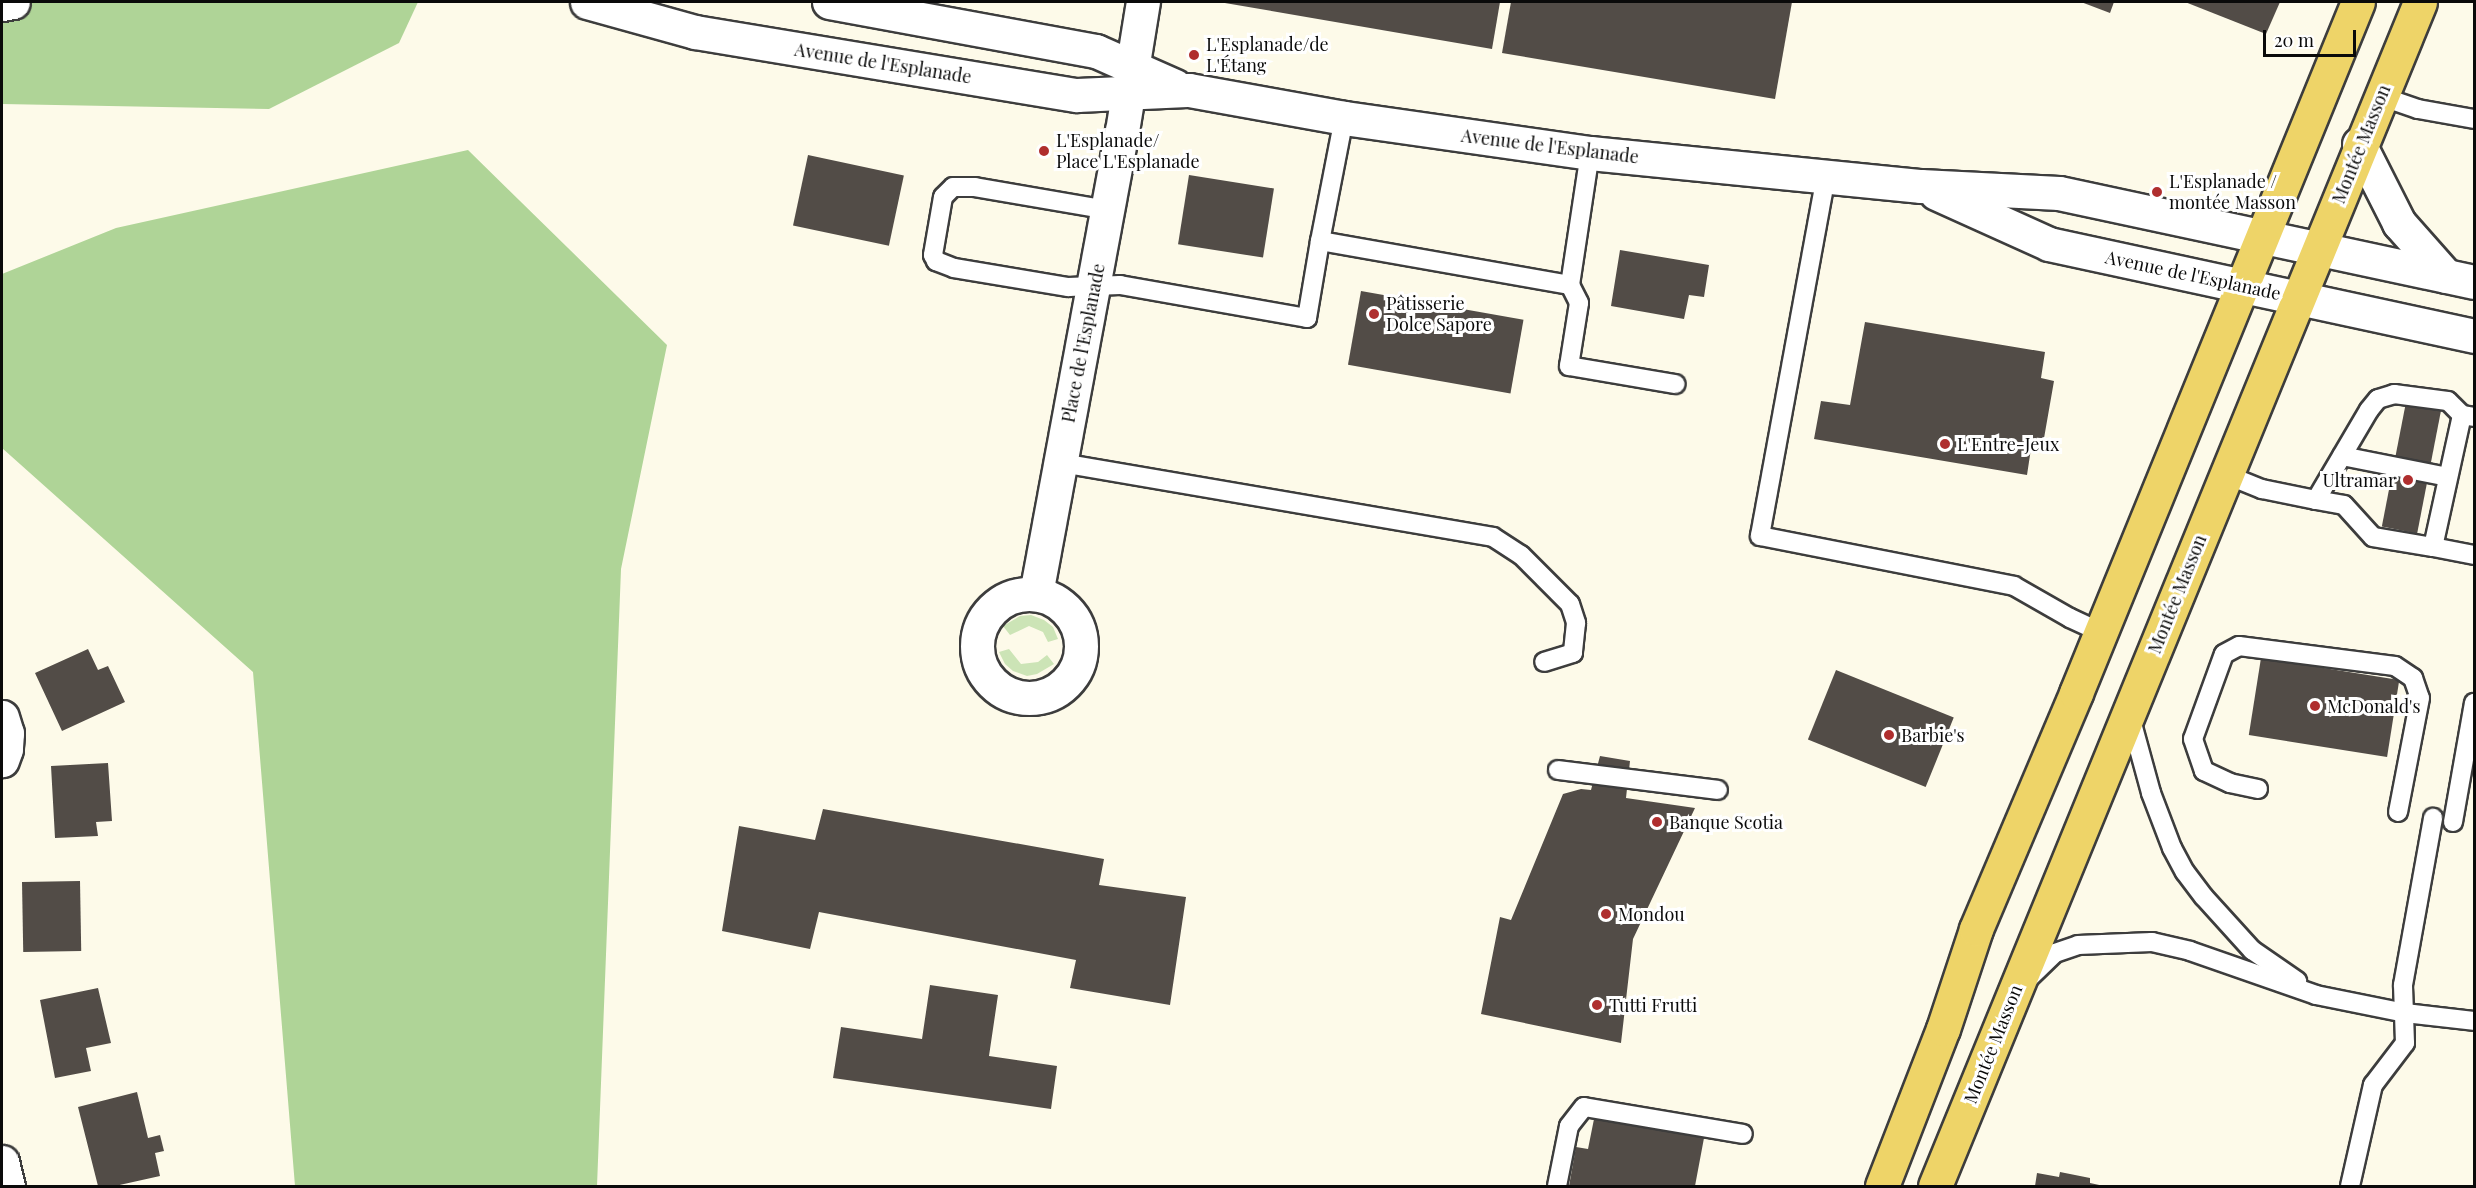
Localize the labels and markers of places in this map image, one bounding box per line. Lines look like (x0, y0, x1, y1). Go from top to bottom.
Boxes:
place label: L'Esplanade/de L'Étang (1206, 34, 1329, 76)
marker: L'Esplanade/de L'Étang (1187, 48, 1201, 62)
place label: L'Esplanade/ Place L'Esplanade (1056, 130, 1200, 172)
marker: L'Esplanade/ Place L'Esplanade (1037, 144, 1051, 158)
place label: L'Esplanade / montée Masson (2169, 171, 2296, 213)
marker: L'Esplanade / montée Masson (2150, 185, 2164, 199)
place label: Pâtisserie Dolce Sapore (1386, 293, 1492, 336)
marker: Pâtisserie Dolce Sapore (1367, 307, 1381, 321)
place label: L'Entre-Jeux (1957, 433, 2059, 455)
marker: L'Entre-Jeux (1938, 437, 1952, 451)
place label: Ultramar (2323, 469, 2396, 491)
marker: Ultramar (2401, 473, 2415, 487)
place label: McDonald's (2327, 695, 2421, 717)
marker: McDonald's (2308, 699, 2322, 713)
place label: Barbie's (1901, 724, 1965, 746)
marker: Barbie's (1882, 728, 1896, 742)
place label: Banque Scotia (1669, 811, 1783, 833)
marker: Banque Scotia (1650, 815, 1664, 829)
place label: Mondou (1618, 903, 1685, 925)
marker: Mondou (1599, 907, 1613, 921)
place label: Tutti Frutti (1609, 994, 1697, 1016)
marker: Tutti Frutti (1590, 998, 1604, 1012)

